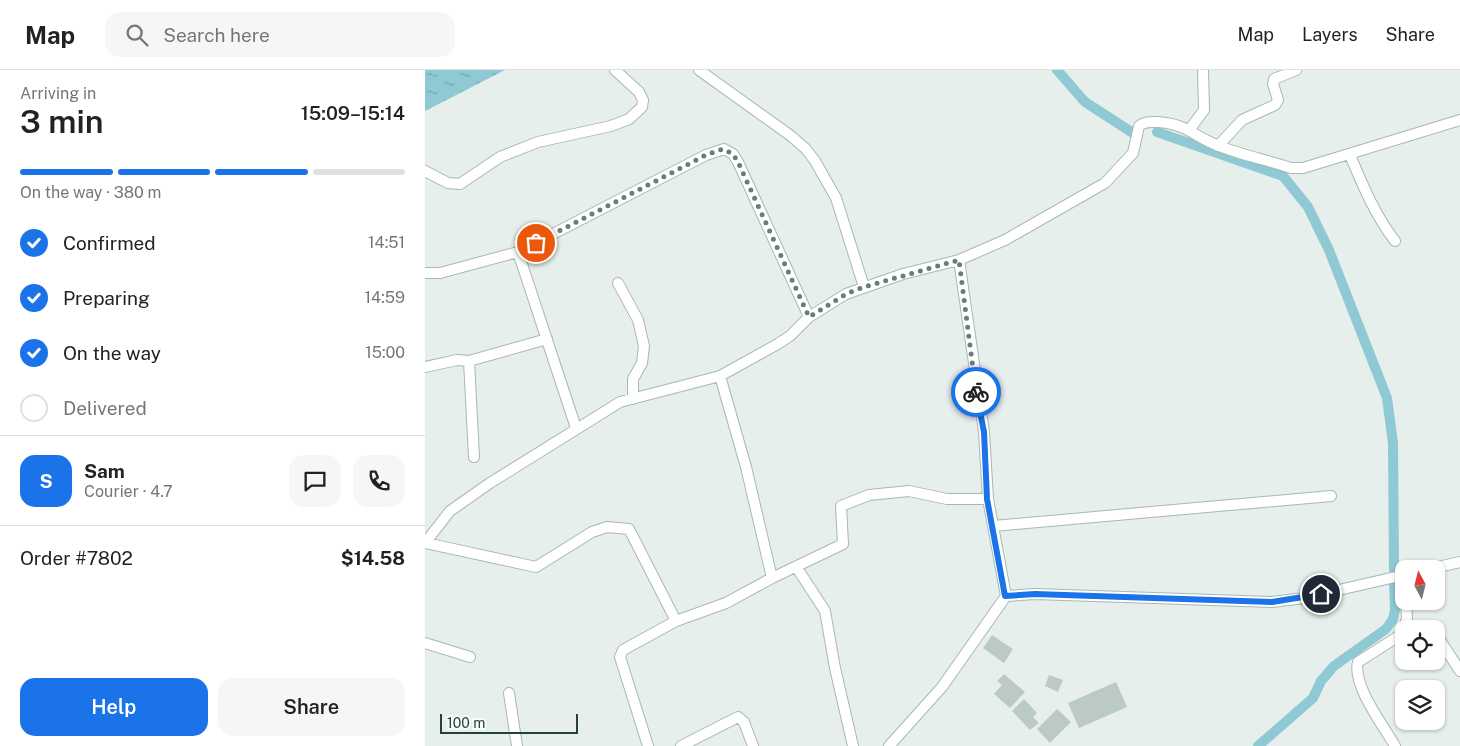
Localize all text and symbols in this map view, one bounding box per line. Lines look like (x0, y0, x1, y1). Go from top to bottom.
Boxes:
search box (105, 12, 455, 57)
text: Map (25, 21, 75, 49)
icon: search (123, 21, 151, 49)
text: Search here (163, 24, 270, 46)
text: Map (1238, 24, 1274, 45)
text: Layers (1302, 24, 1358, 45)
text: Share (1386, 24, 1435, 45)
text: Arriving in (20, 84, 96, 103)
text: 15:09–15:14 (301, 102, 405, 124)
text: 3 min (20, 103, 104, 140)
text: On the way · 380 m (20, 183, 161, 202)
pin (515, 222, 557, 264)
icon: check (20, 229, 48, 257)
icon: bag (522, 229, 550, 257)
text: Confirmed (63, 232, 156, 254)
text: 14:51 (368, 233, 405, 252)
icon: check (20, 284, 48, 312)
text: Preparing (63, 287, 150, 309)
text: 14:59 (365, 288, 405, 307)
icon: check (20, 339, 48, 367)
text: On the way (63, 342, 161, 364)
text: 15:00 (365, 343, 405, 362)
courier (951, 367, 1001, 417)
icon: bike (962, 378, 990, 406)
text: Delivered (63, 397, 147, 419)
button: chat (289, 455, 341, 507)
button: phone (353, 455, 405, 507)
text: Sam (84, 460, 125, 482)
text: S (39, 470, 53, 492)
text: Courier · 4.7 (84, 482, 173, 501)
text: Order #7802 (20, 547, 133, 569)
text: $14.58 (341, 547, 405, 569)
north arrow (1395, 560, 1445, 610)
map controls (1395, 560, 1445, 730)
pin (1300, 573, 1342, 615)
icon: home (1307, 580, 1335, 608)
button: locate (1395, 620, 1445, 670)
button: Help (20, 678, 208, 736)
button: Share (218, 678, 405, 736)
button: layers (1395, 680, 1445, 730)
scale bar (440, 711, 577, 734)
text: 100 m (447, 715, 485, 731)

